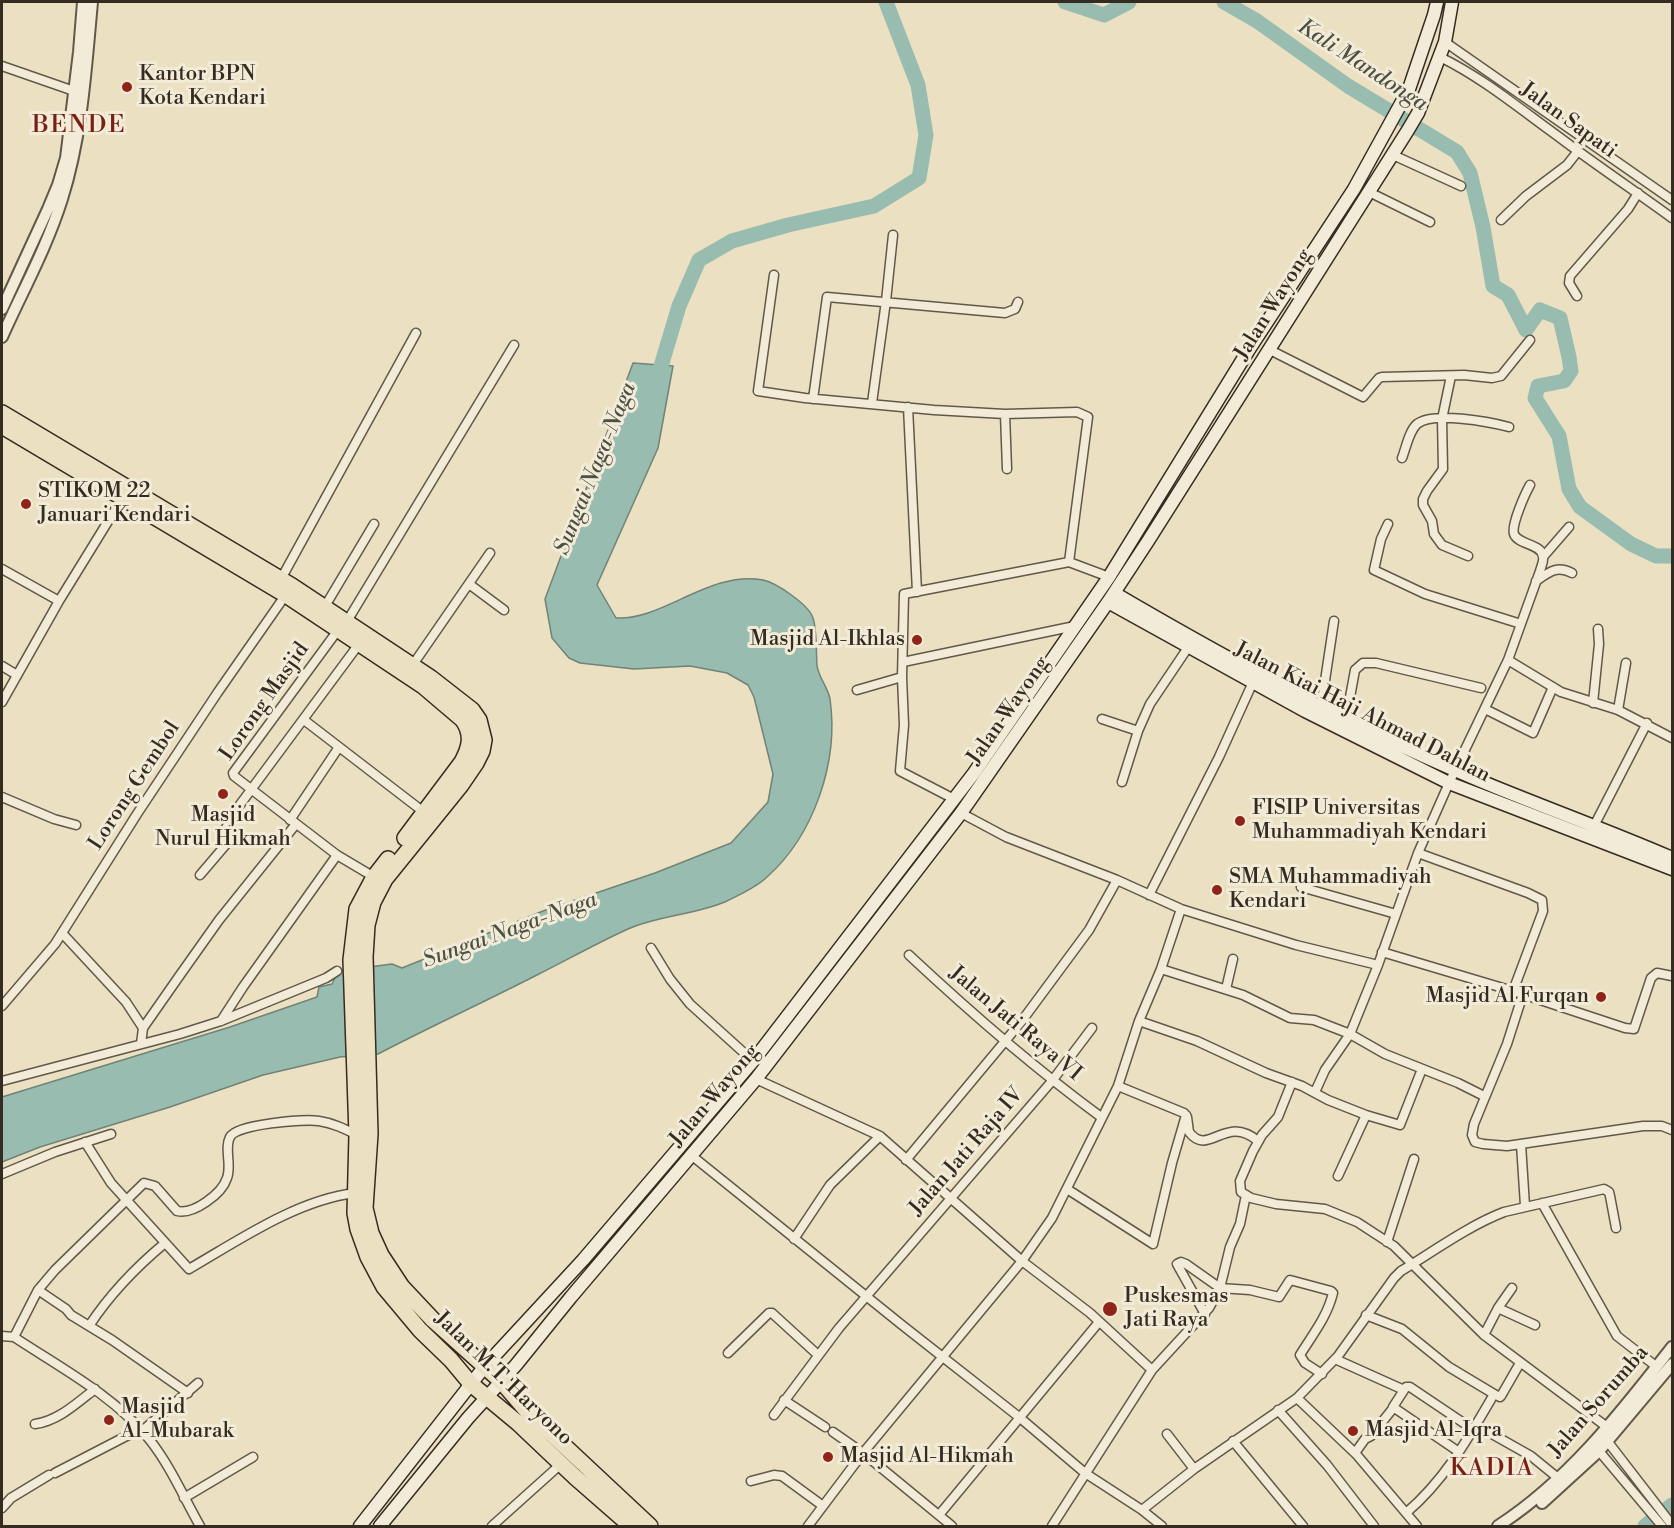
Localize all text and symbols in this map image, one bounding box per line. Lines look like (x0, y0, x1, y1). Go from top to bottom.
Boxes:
water label: Kali Mandonga (1292, 14, 1432, 118)
place label: Kantor BPN Kota Kendari (139, 62, 266, 112)
street label: Jalan Sapati (1515, 78, 1621, 164)
marker: Kantor BPN Kota Kendari (120, 80, 134, 94)
district label: BENDE (32, 112, 126, 140)
street label: Jalan Wayong (1230, 245, 1318, 365)
water label: Sungai Naga-Naga (549, 379, 643, 559)
place label: STIKOM 22 Januari Kendari (38, 479, 191, 529)
marker: STIKOM 22 Januari Kendari (19, 497, 33, 511)
place label: Masjid Al-Ikhlas (750, 627, 905, 653)
marker: Masjid Al-Ikhlas (910, 633, 924, 647)
street label: Jalan Kiai Haji Ahmad Dahlan (1230, 637, 1494, 789)
street label: Lorong Masjid (215, 638, 315, 766)
street label: Jalan Wayong (962, 652, 1056, 770)
street label: Lorong Gembol (84, 717, 186, 855)
marker: Masjid Nurul Hikmah (216, 787, 230, 801)
place label: FISIP Universitas Muhammadiyah Kendari (1252, 796, 1487, 846)
place label: Masjid Nurul Hikmah (155, 803, 291, 853)
marker: FISIP Universitas Muhammadiyah Kendari (1233, 814, 1247, 828)
place label: SMA Muhammadiyah Kendari (1229, 865, 1432, 915)
marker: SMA Muhammadiyah Kendari (1210, 883, 1224, 897)
water label: Sungai Naga-Naga (419, 887, 601, 975)
street label: Jalan Jati Raya VI (944, 961, 1086, 1087)
place label: Masjid Al Furqan (1426, 984, 1589, 1010)
marker: Masjid Al Furqan (1594, 990, 1608, 1004)
street label: Jalan Wayong (665, 1040, 765, 1152)
street label: Jalan Jati Raja IV (904, 1083, 1030, 1221)
place label: Puskesmas Jati Raya (1124, 1284, 1229, 1334)
marker: Puskesmas Jati Raya (1101, 1300, 1119, 1318)
street label: Jalan M.T. Haryono (429, 1307, 577, 1451)
street label: Jalan Sorumba (1544, 1341, 1654, 1463)
place label: Masjid Al-Mubarak (121, 1395, 234, 1445)
marker: Masjid Al-Mubarak (102, 1413, 116, 1427)
place label: Masjid Al-Iqra (1365, 1418, 1502, 1444)
marker: Masjid Al-Iqra (1346, 1424, 1360, 1438)
place label: Masjid Al-Hikmah (840, 1444, 1014, 1470)
marker: Masjid Al-Hikmah (821, 1450, 835, 1464)
district label: KADIA (1450, 1455, 1534, 1483)

